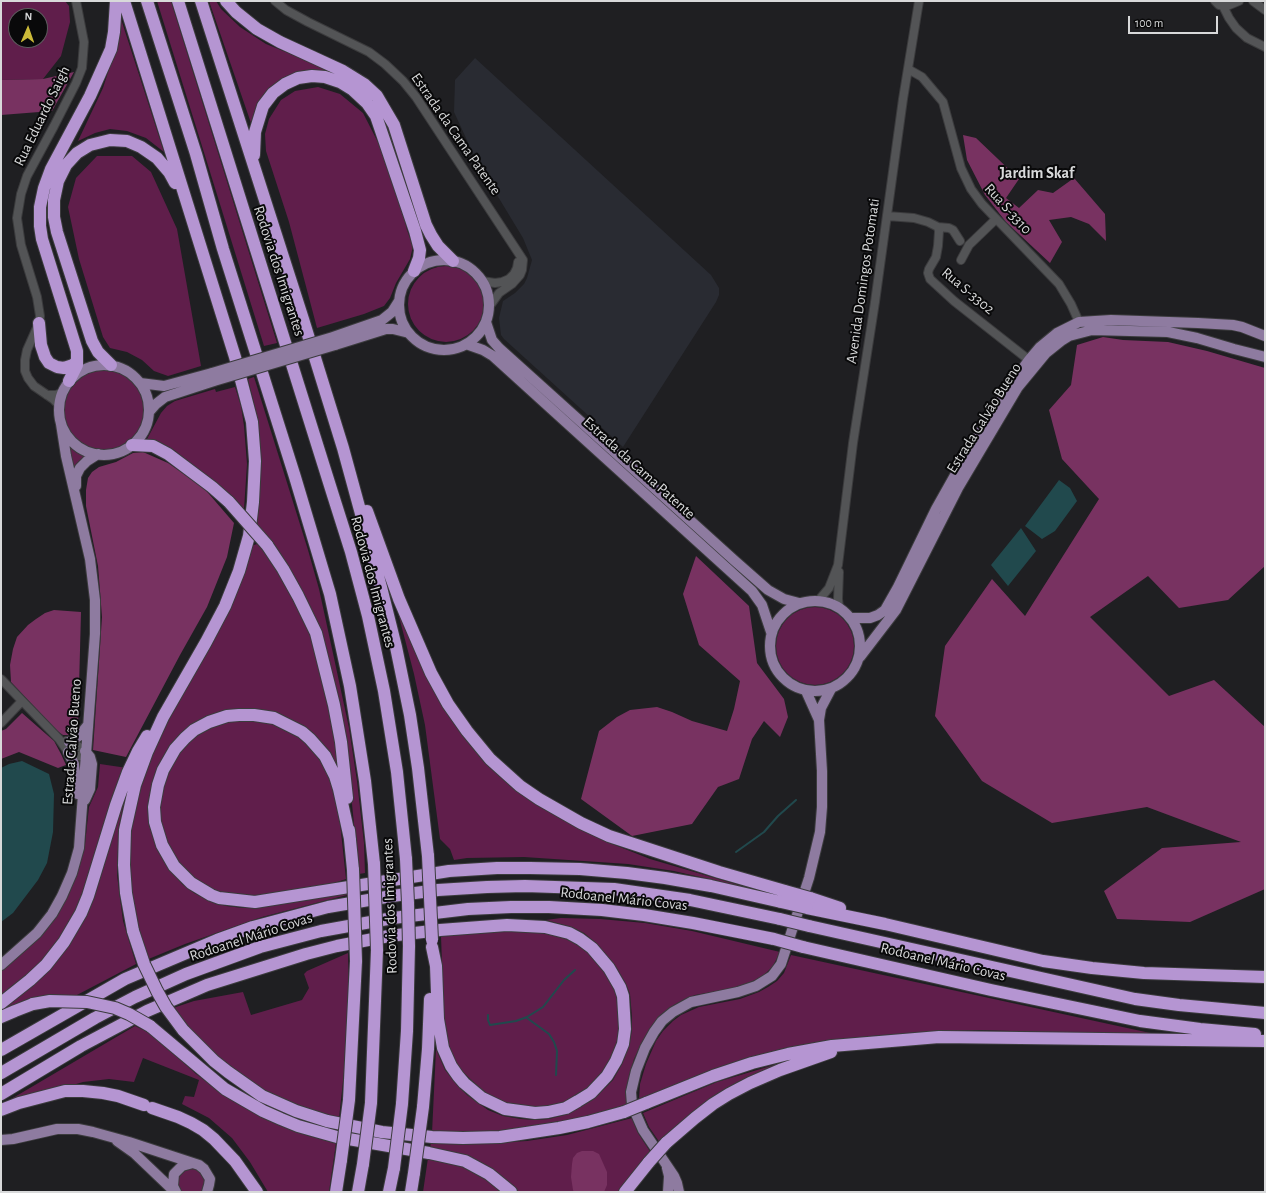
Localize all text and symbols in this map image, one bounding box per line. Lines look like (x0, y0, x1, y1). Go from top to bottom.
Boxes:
north arrow (8, 8, 48, 48)
scale bar (1130, 8, 1220, 34)
text: N (24, 11, 32, 22)
text: 100 m (1135, 17, 1163, 29)
street label: Rua Eduardo Saigh (10, 63, 74, 169)
street label: Estrada da Cama Patente (407, 70, 505, 198)
district label: Jardim Skaf (1000, 163, 1074, 183)
street label: Rua S-3310 (981, 180, 1035, 238)
street label: Avenida Domingos Potomati (842, 197, 884, 365)
street label: Rodovia dos Imigrantes (249, 204, 309, 338)
street label: Rua S-3302 (938, 264, 998, 318)
street label: Estrada Galvão Bueno (943, 360, 1025, 476)
street label: Estrada da Cama Patente (579, 413, 699, 523)
street label: Rodovia dos Imigrantes (347, 514, 399, 650)
street label: Estrada Galvão Bueno (59, 678, 85, 806)
street label: Rodovia dos Imigrantes (379, 838, 401, 974)
street label: Rodoanel Mário Covas (559, 883, 689, 915)
street label: Rodoanel Mário Covas (187, 909, 315, 965)
street label: Rodoanel Mário Covas (879, 939, 1007, 985)

